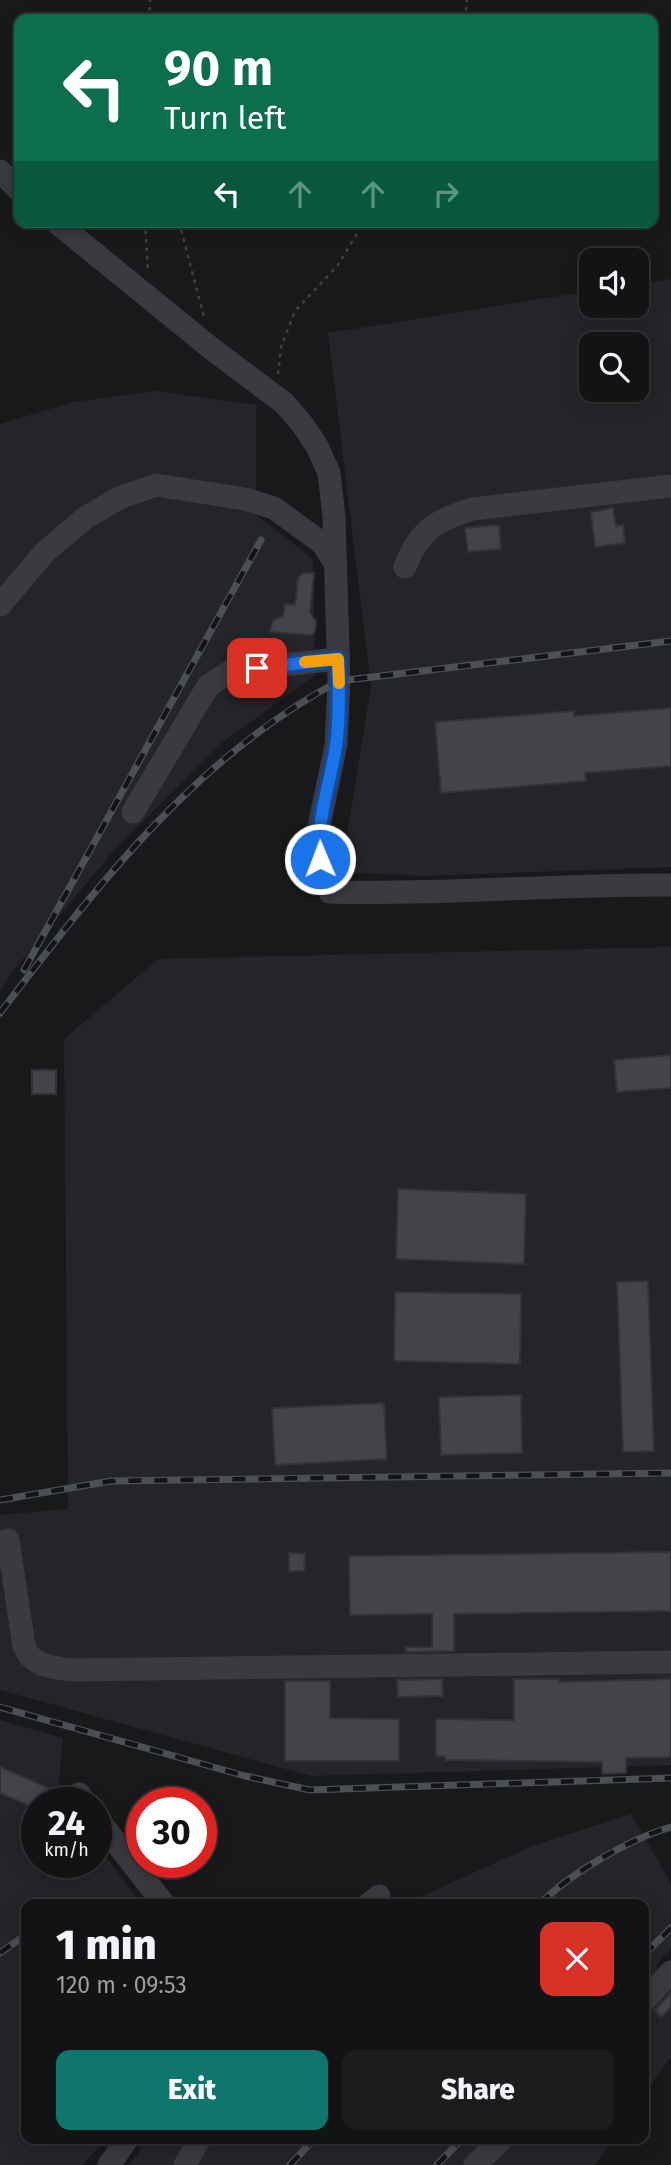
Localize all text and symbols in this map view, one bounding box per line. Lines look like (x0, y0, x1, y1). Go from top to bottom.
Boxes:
text: 90 m (164, 39, 273, 98)
icon: left (49, 42, 140, 133)
text: Turn left (164, 99, 286, 137)
icon: left (208, 175, 246, 213)
icon: ahead (281, 175, 319, 213)
icon: ahead (354, 175, 392, 213)
icon: right (427, 175, 465, 213)
map controls (579, 248, 649, 402)
button: sound (579, 248, 649, 318)
button: search (579, 332, 649, 402)
pin (227, 638, 287, 698)
icon: arrive (238, 649, 276, 687)
position arrow (283, 822, 357, 896)
speed limit sign: 30 (126, 1787, 217, 1878)
text: 24 (48, 1802, 85, 1844)
text: km/h (44, 1839, 89, 1861)
text: 1 min (56, 1920, 157, 1970)
button: close (540, 1922, 614, 1996)
text: 120 m · 09:53 (56, 1971, 187, 1999)
button: Exit (56, 2050, 328, 2130)
button: Share (342, 2050, 614, 2130)

